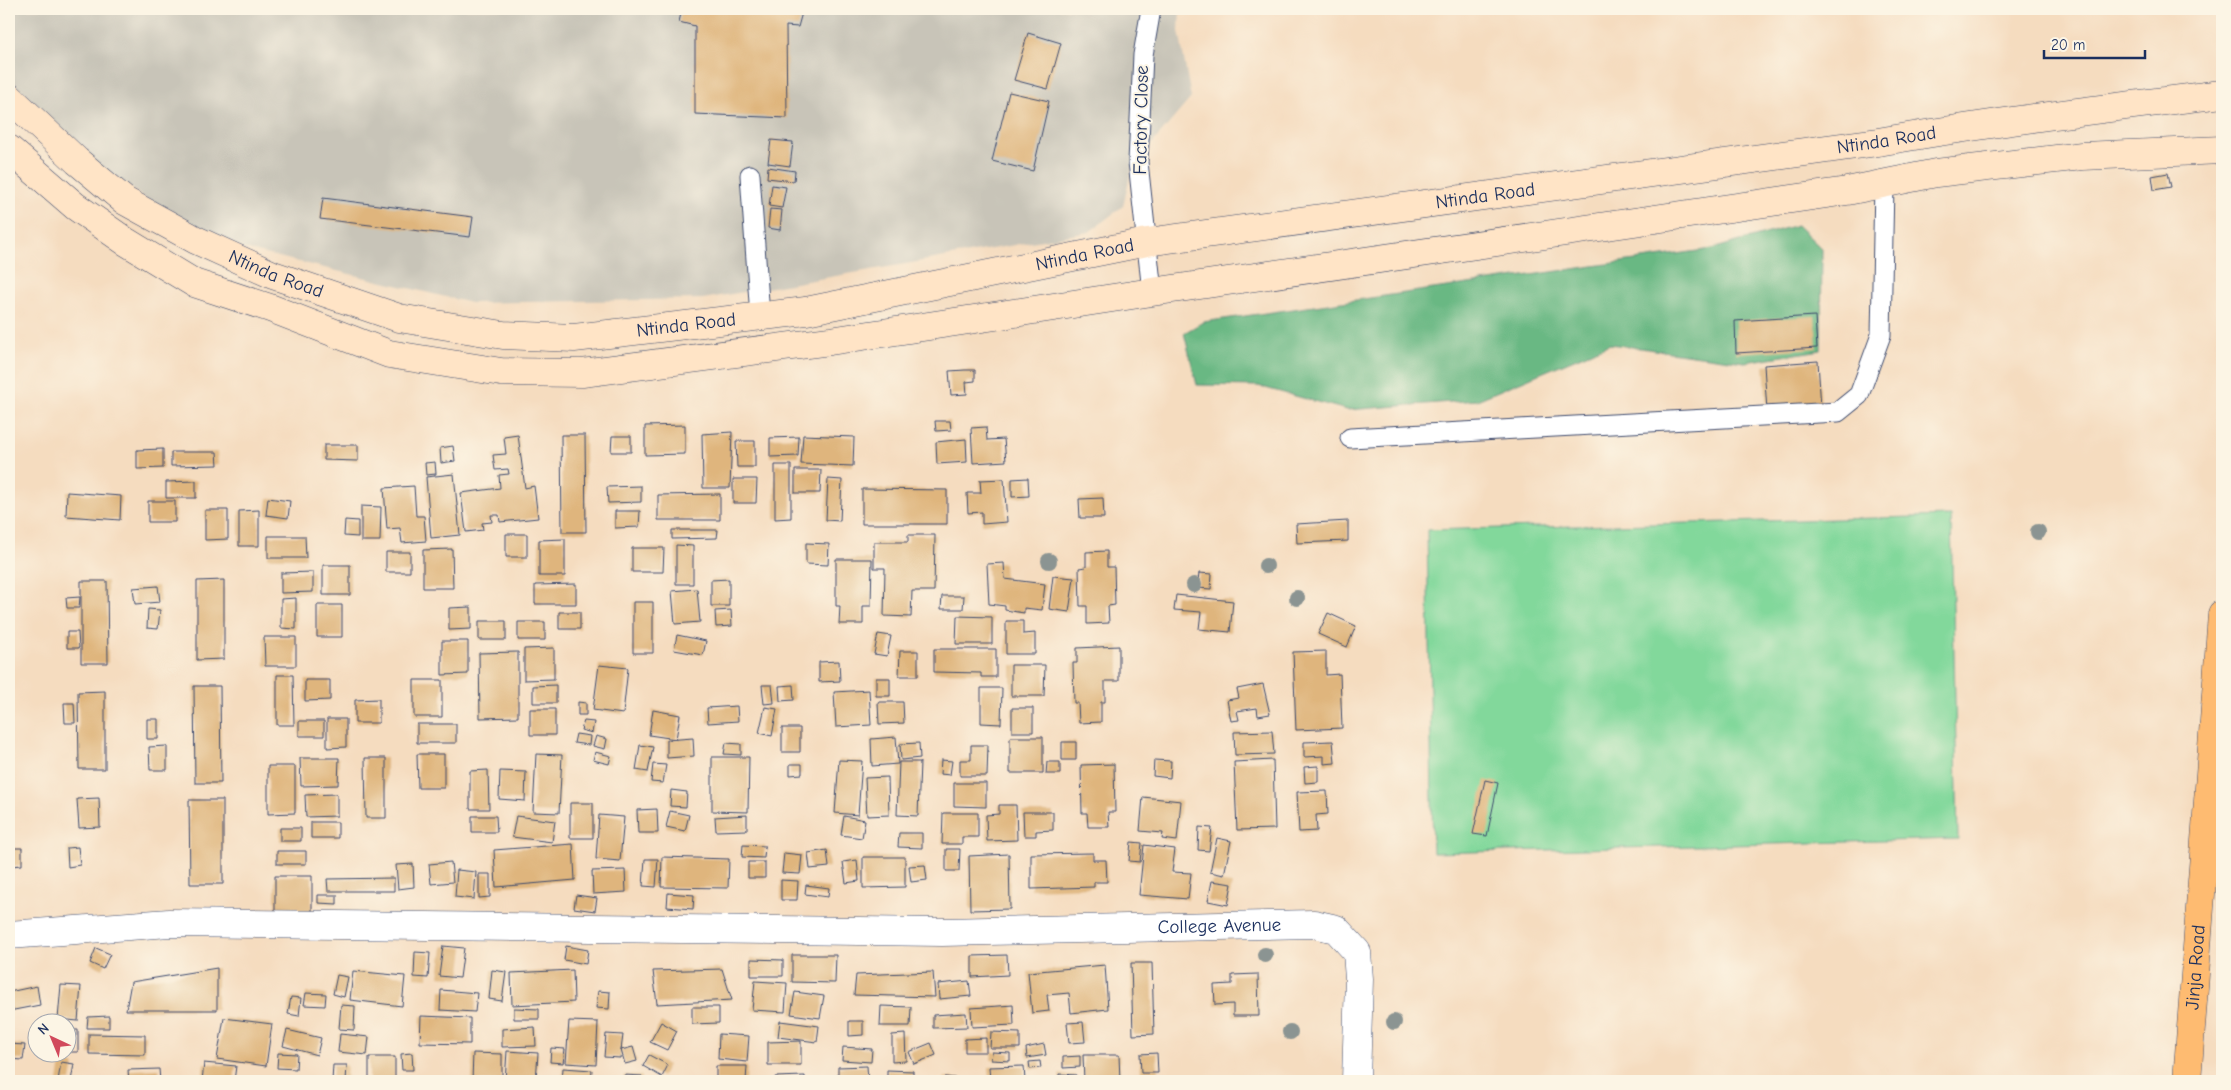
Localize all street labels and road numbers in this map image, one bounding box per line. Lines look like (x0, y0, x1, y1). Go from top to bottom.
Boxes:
street label: Factory Close (1129, 65, 1153, 175)
street label: Ntinda Road (1836, 121, 1938, 159)
street label: Ntinda Road (1434, 178, 1536, 213)
street label: Ntinda Road (1034, 234, 1136, 275)
street label: Ntinda Road (225, 245, 326, 302)
street label: Ntinda Road (635, 308, 737, 342)
street label: College Avenue (1157, 914, 1281, 938)
street label: Jinja Road (2181, 924, 2210, 1011)

